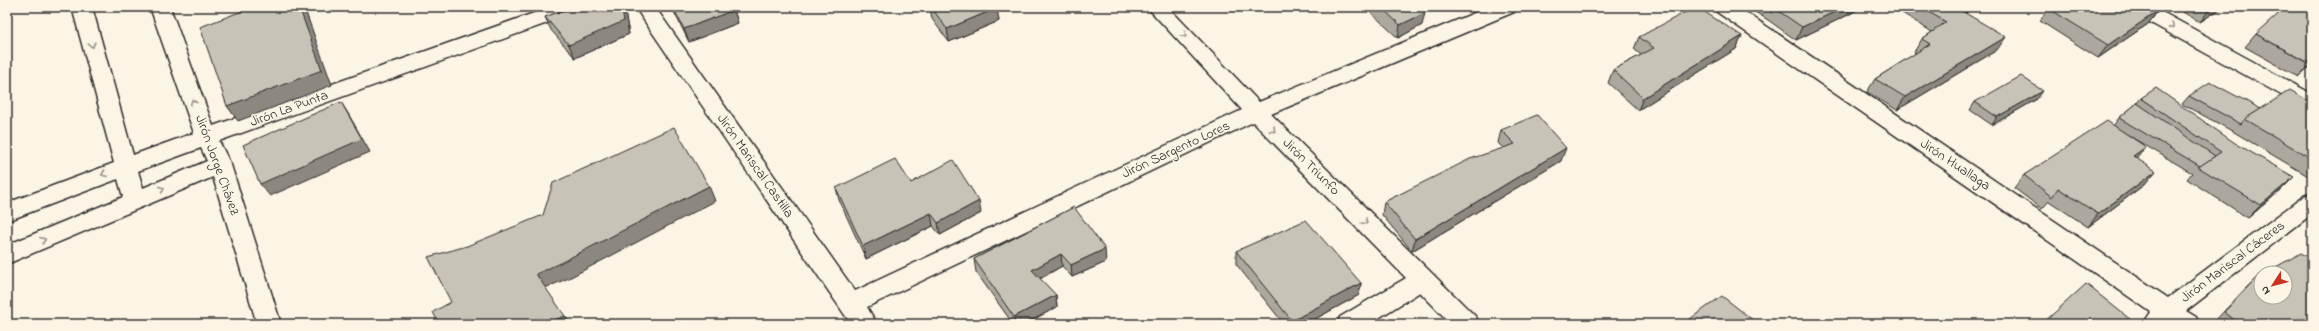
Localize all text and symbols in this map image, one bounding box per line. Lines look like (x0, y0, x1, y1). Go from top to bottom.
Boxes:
one-way arrow (2168, 21, 2175, 29)
one-way arrow (1179, 31, 1186, 38)
one-way arrow (87, 41, 96, 48)
street label: Jirón La Punta (247, 85, 331, 133)
one-way arrow (190, 98, 198, 105)
street label: Jirón Mariscal Castilla (711, 110, 799, 222)
street label: Jirón Jorge Chávez (188, 112, 245, 219)
street label: Jirón Sargento Lores (1118, 116, 1234, 185)
one-way arrow (1268, 125, 1276, 133)
street label: Jirón Triunfo (1277, 133, 1345, 201)
street label: Jirón Huallaga (1915, 134, 1995, 197)
one-way arrow (101, 170, 108, 178)
one-way arrow (158, 186, 166, 194)
street label: Jirón Mariscal Cáceres (2176, 216, 2290, 308)
one-way arrow (1360, 217, 1368, 225)
one-way arrow (38, 237, 46, 245)
north arrow (2253, 265, 2293, 305)
text: N (2257, 283, 2274, 298)

